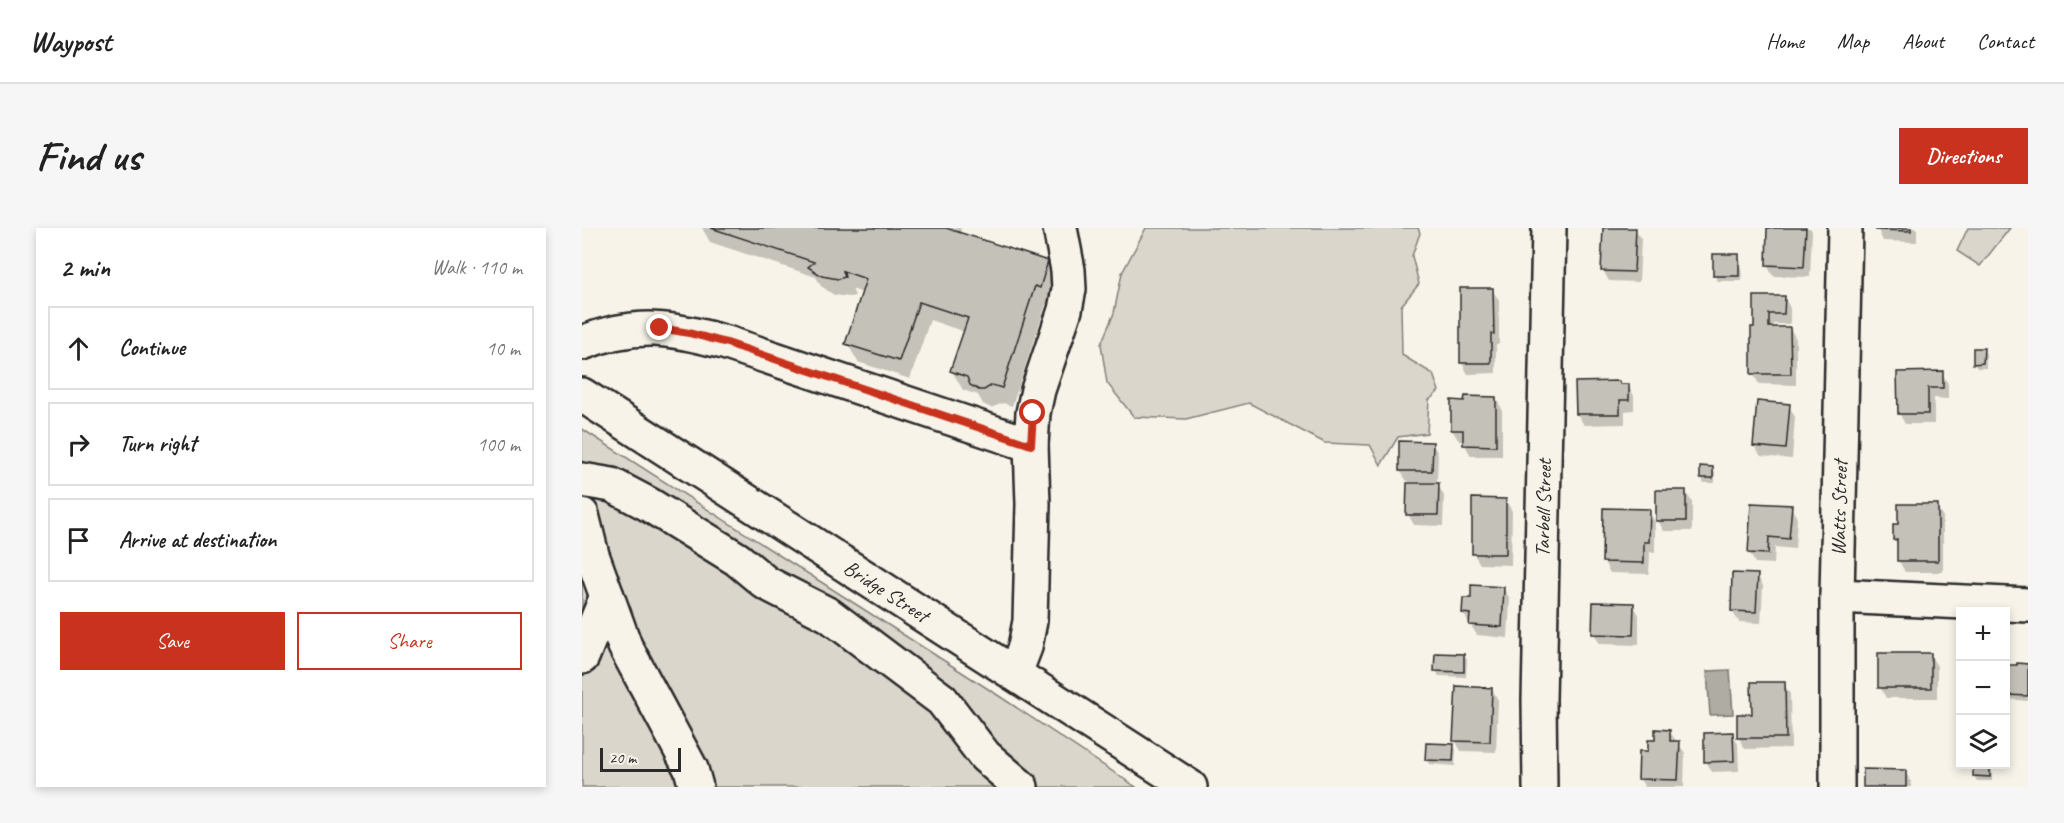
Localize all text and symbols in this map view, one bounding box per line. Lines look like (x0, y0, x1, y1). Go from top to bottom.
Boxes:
text: Waypost (30, 24, 111, 59)
text: Home (1766, 28, 1804, 54)
text: Map (1837, 28, 1869, 54)
text: About (1902, 28, 1944, 54)
text: Contact (1977, 28, 2034, 54)
button: Directions (1899, 128, 2028, 184)
text: Find us (36, 130, 141, 183)
text: 2 min (60, 251, 110, 284)
text: Walk · 110 m (432, 255, 522, 280)
route end (646, 314, 672, 340)
icon: ahead (62, 332, 95, 365)
text: Continue (119, 334, 185, 362)
text: 10 m (486, 336, 520, 361)
route start (1019, 399, 1045, 425)
icon: right (62, 428, 95, 461)
text: Turn right (119, 430, 196, 458)
text: 100 m (477, 432, 520, 457)
street label: Tarbell Street (1529, 457, 1557, 557)
street label: Watts Street (1825, 457, 1853, 556)
icon: arrive (62, 524, 95, 557)
text: Arrive at destination (119, 526, 276, 554)
street label: Bridge Street (839, 554, 936, 630)
map controls (1956, 607, 2010, 769)
button: + (1956, 607, 2010, 661)
button: Save (60, 612, 285, 670)
button: Share (297, 612, 522, 670)
button: − (1956, 661, 2010, 715)
button: layers (1956, 715, 2010, 769)
scale bar (600, 745, 681, 772)
text: 20 m (609, 748, 636, 768)

